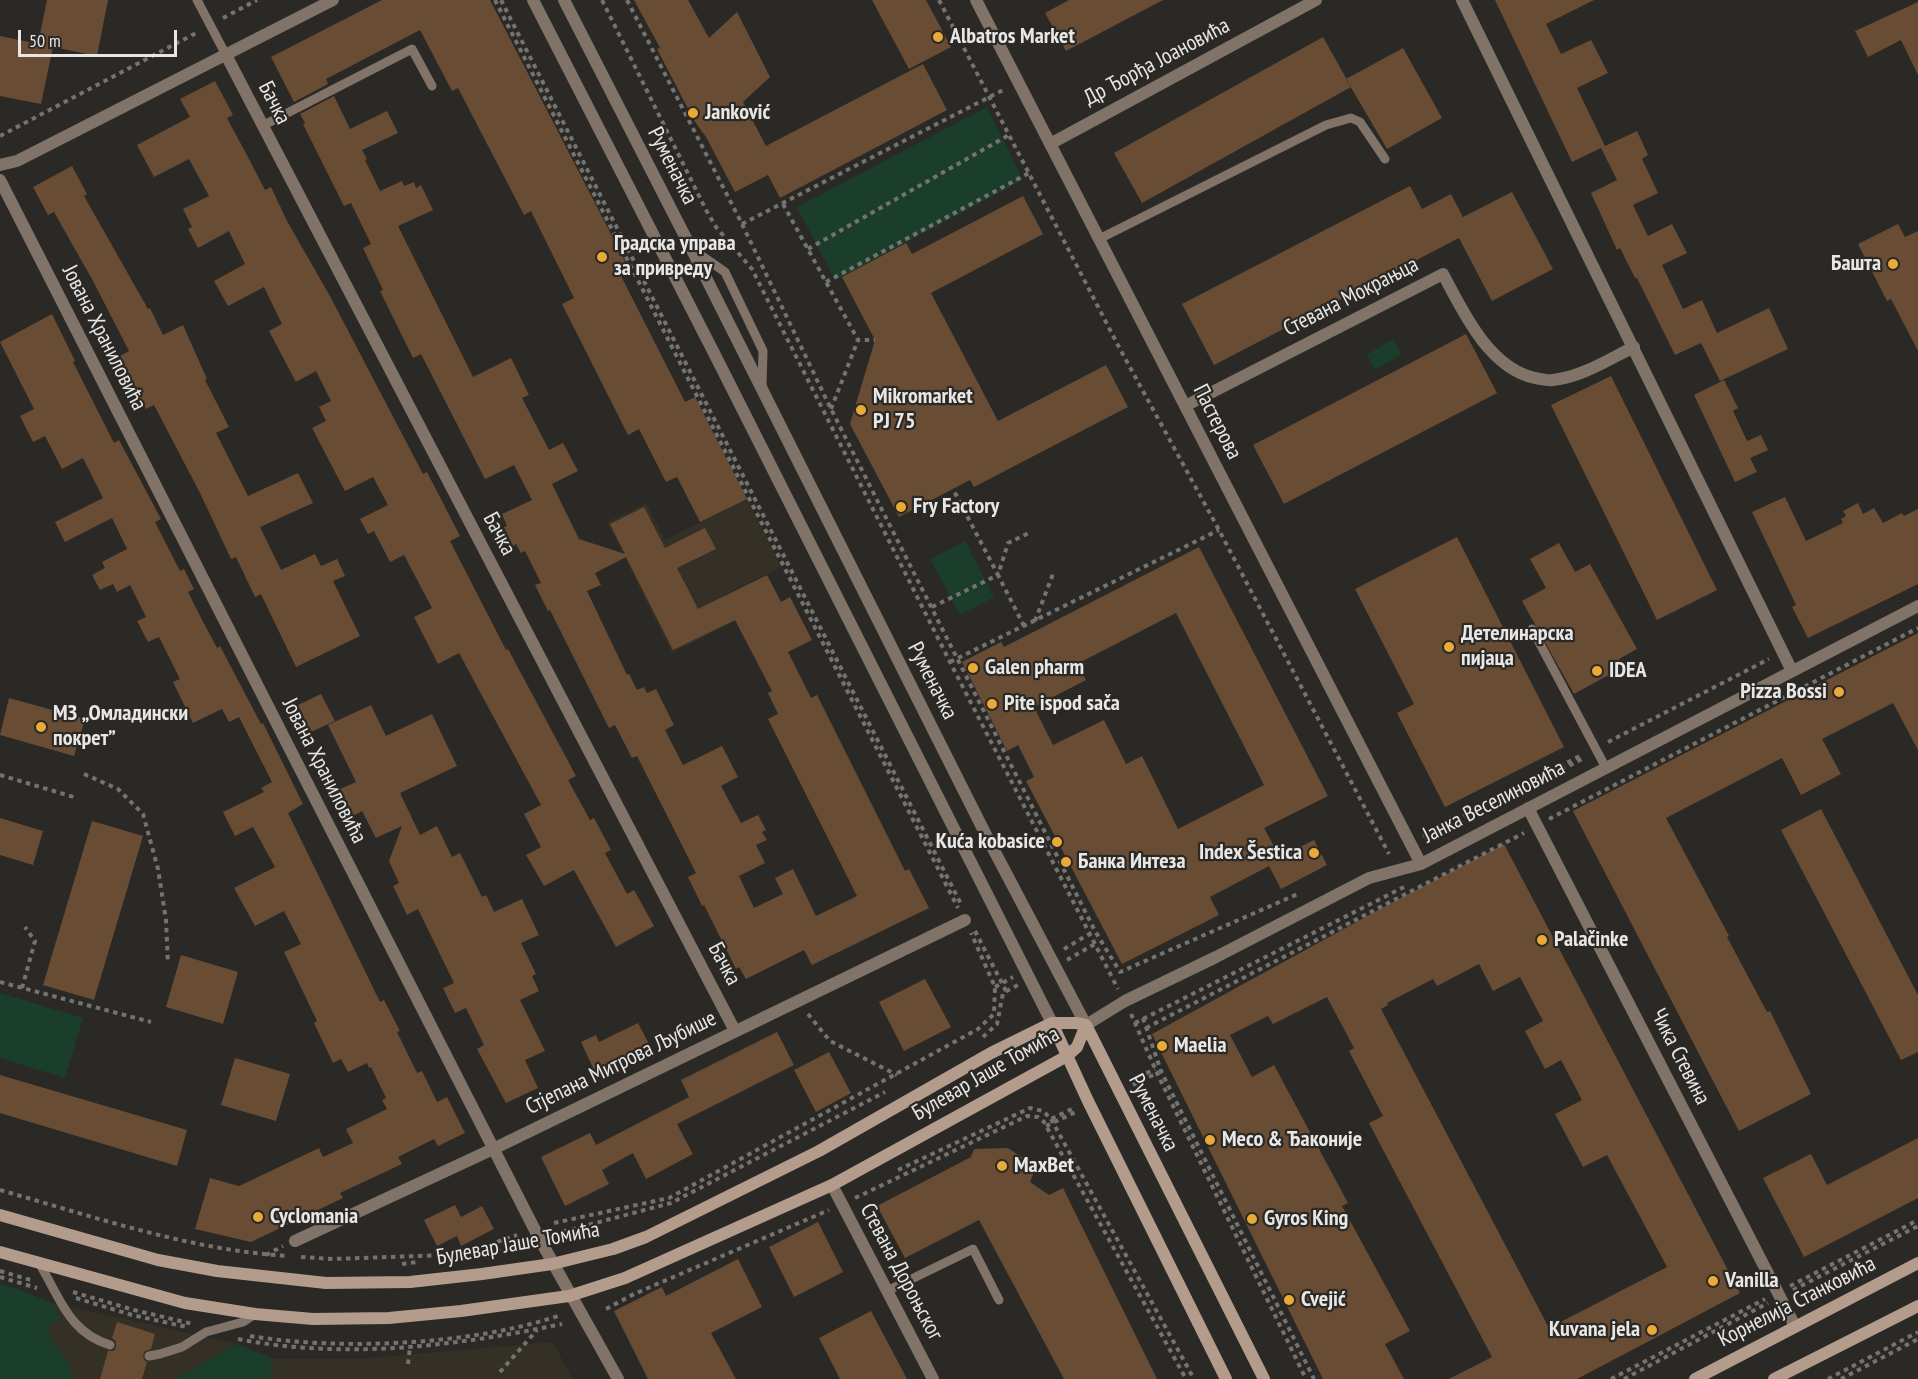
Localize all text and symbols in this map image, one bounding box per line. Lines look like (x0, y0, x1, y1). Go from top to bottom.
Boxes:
street label: Др Ђорђа Јоановића (1080, 13, 1234, 111)
scale bar (21, 18, 180, 56)
place label: Albatros Market (950, 24, 1075, 50)
text: 50 m (29, 29, 61, 52)
marker: Albatros Market (931, 30, 945, 44)
street label: Бачка (252, 77, 296, 129)
place label: Janković (705, 100, 770, 126)
marker: Janković (686, 106, 700, 120)
street label: Руменачка (641, 123, 703, 209)
place label: Градска управа за привреду (614, 231, 736, 282)
marker: Градска управа за привреду (595, 250, 609, 264)
place label: Башта (1831, 251, 1881, 277)
street label: Стевана Мокрањца (1279, 252, 1423, 342)
marker: Башта (1886, 257, 1900, 271)
street label: Јована Храниловића (56, 261, 152, 415)
street label: Пастерова (1187, 380, 1247, 464)
place label: Mikromarket PJ 75 (873, 384, 973, 436)
marker: Mikromarket PJ 75 (854, 403, 868, 417)
place label: Fry Factory (913, 494, 999, 520)
marker: Fry Factory (894, 500, 908, 514)
street label: Бачка (477, 508, 521, 560)
place label: Детелинарска пијаца (1461, 621, 1573, 672)
street label: Руменачка (901, 638, 963, 724)
marker: Детелинарска пијаца (1442, 640, 1456, 654)
place label: Galen pharm (985, 655, 1084, 681)
place label: IDEA (1609, 658, 1646, 684)
marker: Galen pharm (966, 661, 980, 675)
marker: IDEA (1590, 664, 1604, 678)
place label: Pizza Bossi (1740, 679, 1827, 705)
marker: Pizza Bossi (1832, 685, 1846, 699)
place label: Pite ispod sača (1004, 691, 1120, 717)
street label: Јована Храниловића (276, 694, 372, 848)
marker: Pite ispod sača (985, 697, 999, 711)
place label: МЗ „Омладински покрет” (53, 701, 188, 752)
marker: МЗ „Омладински покрет” (34, 720, 48, 734)
street label: Јанка Веселиновића (1419, 755, 1569, 849)
place label: Kuća kobasice (936, 829, 1045, 855)
marker: Kuća kobasice (1050, 835, 1064, 849)
place label: Index Šestica (1199, 840, 1302, 866)
marker: Index Šestica (1307, 846, 1321, 860)
place label: Банка Интеза (1078, 849, 1185, 875)
marker: Банка Интеза (1059, 855, 1073, 869)
place label: Palačinke (1554, 927, 1628, 953)
marker: Palačinke (1535, 933, 1549, 947)
street label: Бачка (702, 938, 746, 990)
street label: Стјепана Митрова Љубише (521, 1005, 721, 1121)
street label: Чика Стевина (1645, 1005, 1715, 1109)
street label: Булевар Јаше Томића (908, 1021, 1064, 1127)
place label: Maelia (1174, 1033, 1226, 1059)
marker: Maelia (1155, 1039, 1169, 1053)
street label: Руменачка (1122, 1070, 1184, 1156)
place label: Месо & Ђаконије (1222, 1127, 1362, 1153)
marker: Месо & Ђаконије (1203, 1133, 1217, 1147)
place label: MaxBet (1014, 1153, 1074, 1179)
marker: MaxBet (995, 1159, 1009, 1173)
street label: Стевана Дороњског (854, 1199, 948, 1345)
place label: Cyclomania (270, 1204, 358, 1230)
place label: Gyros King (1264, 1206, 1348, 1232)
marker: Cyclomania (251, 1210, 265, 1224)
marker: Gyros King (1245, 1212, 1259, 1226)
street label: Булевар Јаше Томића (434, 1217, 602, 1271)
street label: Корнелија Станковића (1714, 1251, 1880, 1353)
place label: Vanilla (1725, 1268, 1779, 1294)
marker: Vanilla (1706, 1274, 1720, 1288)
place label: Cvejić (1301, 1287, 1346, 1313)
marker: Cvejić (1282, 1293, 1296, 1307)
place label: Kuvana jela (1549, 1317, 1640, 1343)
marker: Kuvana jela (1645, 1323, 1659, 1337)

